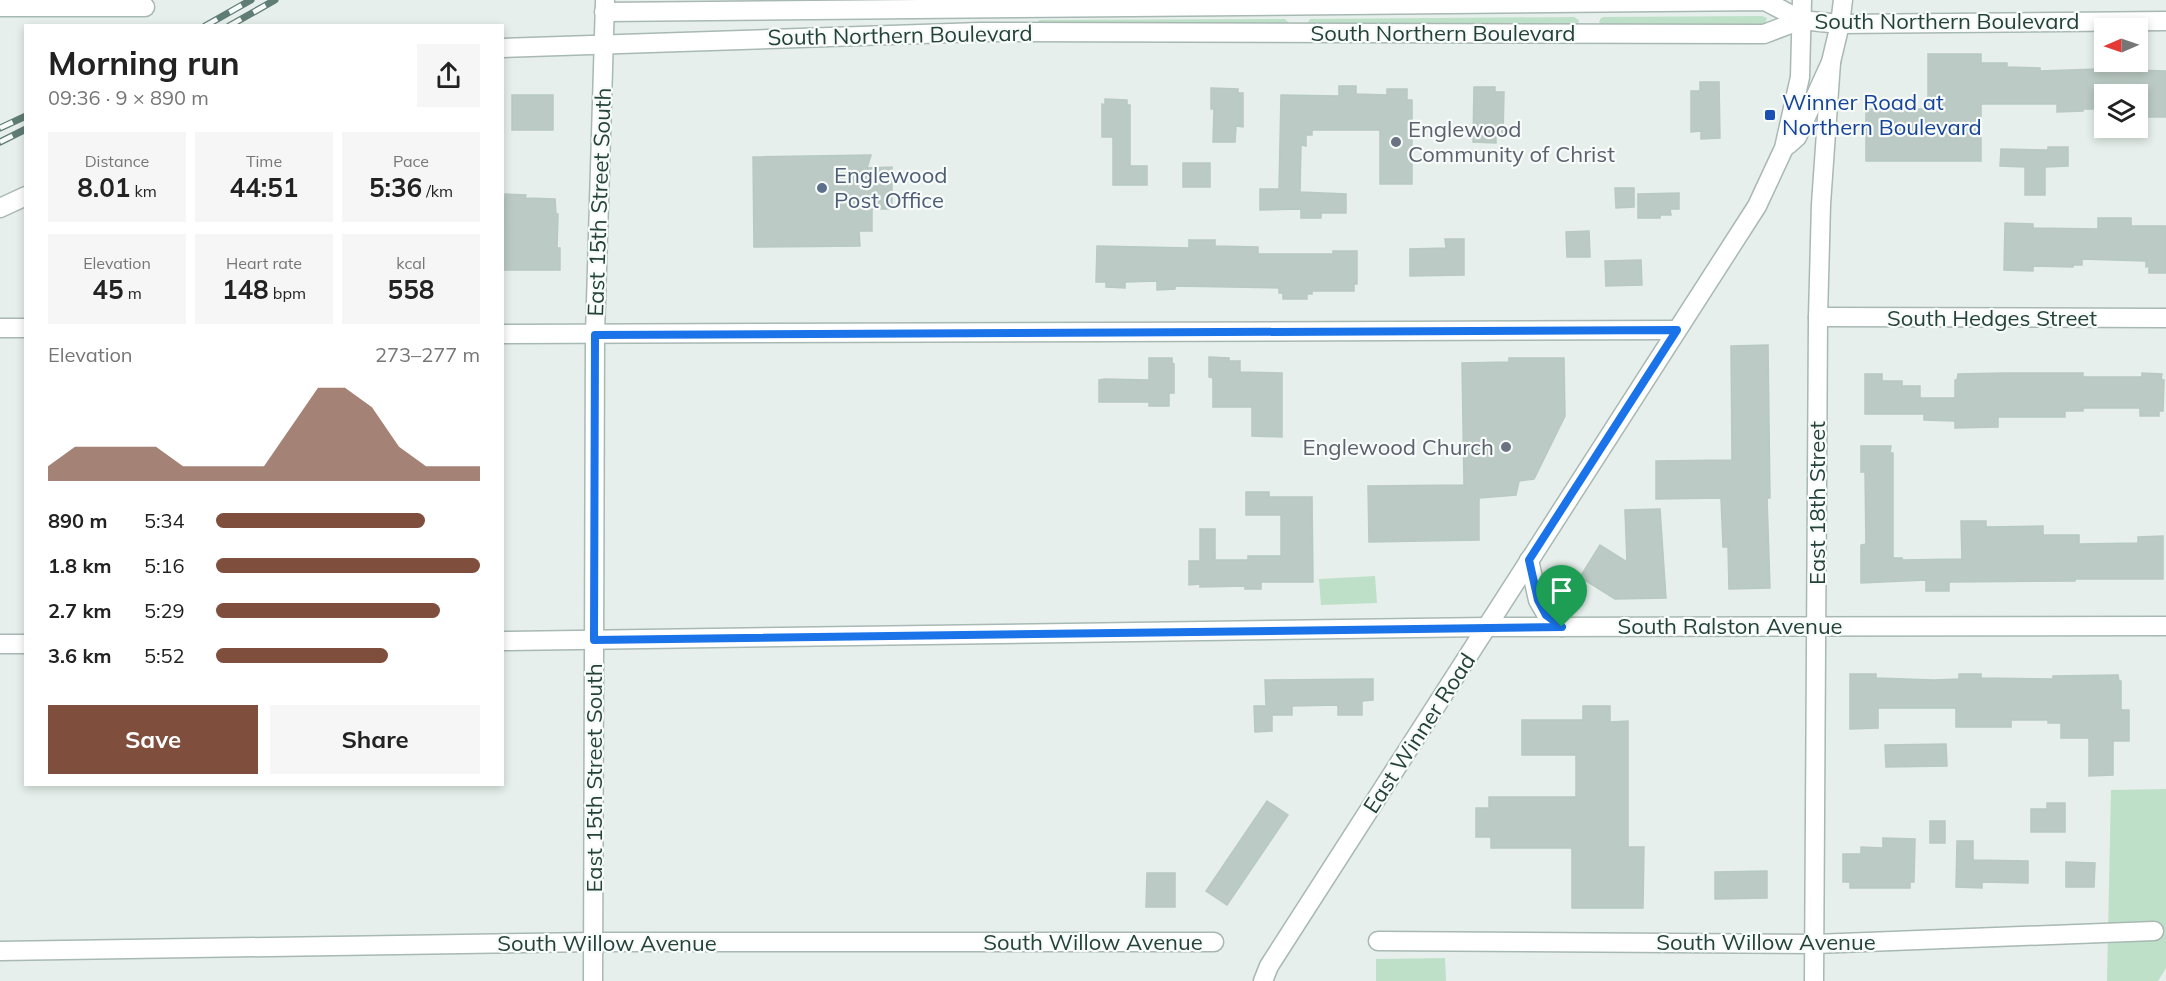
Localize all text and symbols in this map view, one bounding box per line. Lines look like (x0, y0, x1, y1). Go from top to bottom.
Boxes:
street label: South Northern Boulevard (1814, 7, 2080, 35)
north arrow (2094, 18, 2148, 72)
map controls (2094, 18, 2148, 138)
street label: South Northern Boulevard (767, 19, 1033, 51)
street label: South Northern Boulevard (1310, 19, 1576, 47)
text: Morning run (48, 42, 240, 83)
button: share (417, 44, 480, 107)
button: layers (2094, 84, 2148, 138)
text: 09:36 · 9 × 890 m (48, 85, 209, 110)
street label: East 15th Street South (581, 87, 617, 317)
place label: Winner Road at Northern Boulevard (1782, 88, 1982, 141)
marker: Winner Road at Northern Boulevard (1763, 108, 1777, 122)
place label: Englewood Community of Christ (1408, 115, 1615, 168)
marker: Englewood Community of Christ (1389, 135, 1403, 149)
text: Distance (85, 151, 149, 171)
text: Time (246, 151, 282, 171)
text: Pace (393, 151, 429, 171)
place label: Englewood Post Office (834, 161, 947, 214)
text: 8.01 (77, 171, 130, 204)
text: 44:51 (230, 171, 298, 204)
text: 5:36 (369, 171, 422, 204)
text: km (130, 181, 157, 201)
text: /km (422, 181, 453, 201)
marker: Englewood Post Office (815, 181, 829, 195)
text: Elevation (83, 253, 151, 273)
text: Heart rate (226, 253, 302, 273)
text: kcal (396, 253, 426, 273)
text: 45 (92, 273, 123, 306)
text: 148 (222, 273, 269, 306)
text: 558 (388, 273, 434, 306)
text: m (123, 283, 142, 303)
text: bpm (269, 283, 306, 303)
street label: South Hedges Street (1887, 304, 2097, 332)
text: Elevation (48, 342, 133, 367)
text: 273–277 m (375, 342, 480, 367)
street label: East 18th Street (1803, 421, 1831, 585)
place label: Englewood Church (1303, 433, 1494, 461)
marker: Englewood Church (1499, 440, 1513, 454)
text: 890 m (48, 508, 107, 533)
text: 5:34 (144, 508, 185, 533)
text: 1.8 km (48, 553, 111, 578)
text: 5:16 (144, 553, 185, 578)
pin (1536, 565, 1587, 627)
icon: arrive (1545, 574, 1578, 607)
text: 2.7 km (48, 598, 111, 623)
text: 5:29 (144, 598, 185, 623)
street label: South Ralston Avenue (1617, 612, 1843, 640)
text: 3.6 km (48, 643, 111, 668)
text: 5:52 (144, 643, 185, 668)
street label: East Winner Road (1357, 648, 1481, 818)
street label: East 15th Street South (580, 663, 608, 893)
button: Save (48, 705, 258, 774)
button: Share (270, 705, 480, 774)
street label: South Willow Avenue (983, 928, 1203, 956)
street label: South Willow Avenue (1656, 928, 1876, 956)
street label: South Willow Avenue (497, 929, 717, 957)

